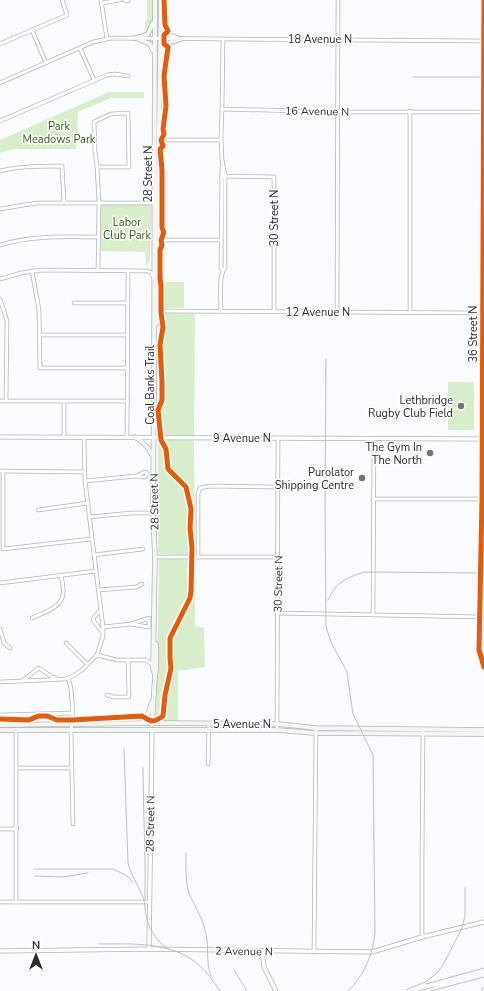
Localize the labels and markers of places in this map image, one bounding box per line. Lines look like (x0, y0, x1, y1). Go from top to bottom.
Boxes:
place label: Lethbridge Rugby Club Field (368, 393, 453, 421)
marker: Lethbridge Rugby Club Field (456, 401, 466, 411)
place label: The Gym In The North (366, 440, 422, 468)
marker: The Gym In The North (425, 448, 435, 458)
place label: Purolator Shipping Centre (275, 465, 354, 493)
marker: Purolator Shipping Centre (357, 473, 367, 483)

